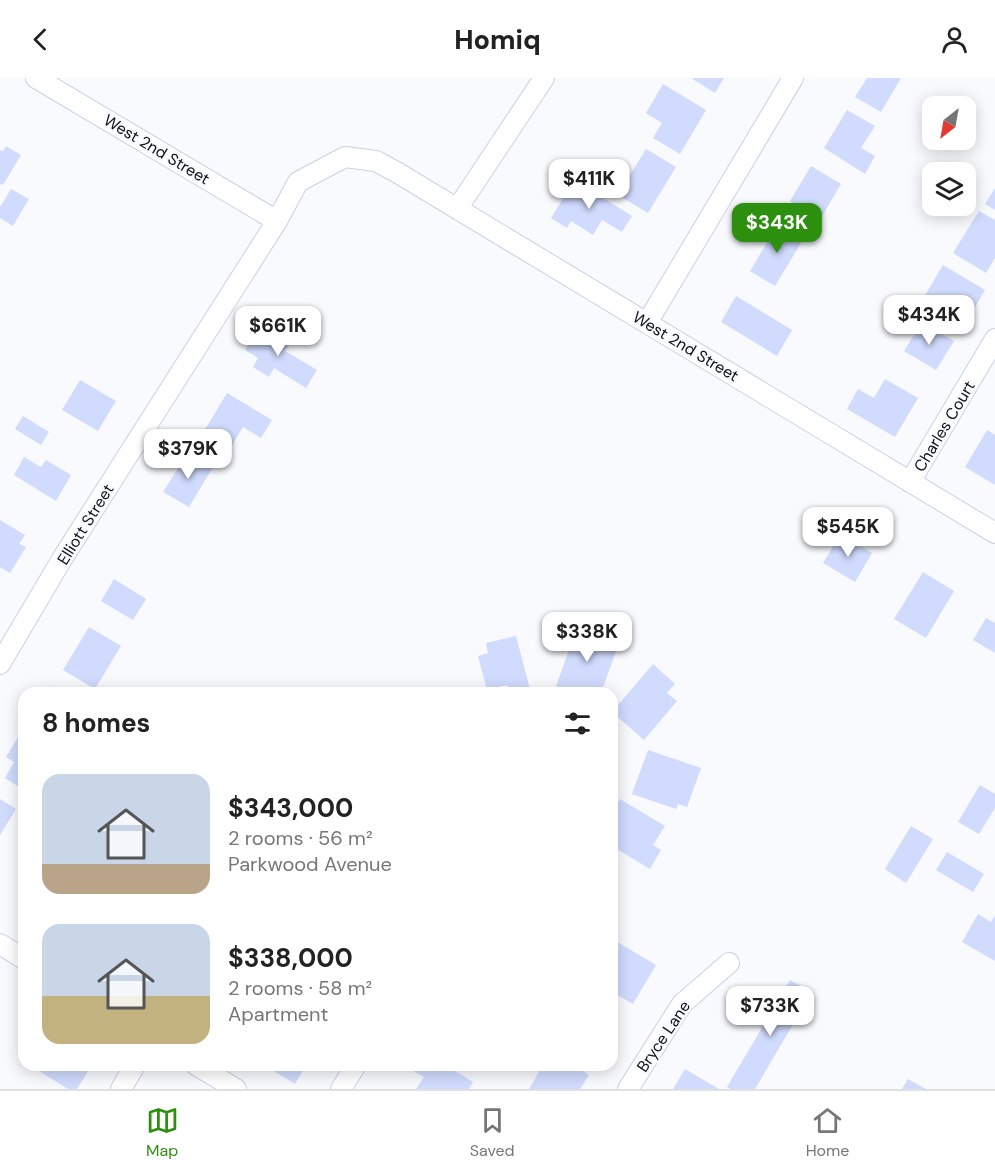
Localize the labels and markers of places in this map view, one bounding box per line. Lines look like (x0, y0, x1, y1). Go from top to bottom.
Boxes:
pin: $411K (547, 159, 631, 210)
pin: $343K (735, 203, 819, 254)
pin: $434K (887, 295, 971, 346)
pin: $661K (236, 306, 320, 357)
pin: $379K (146, 429, 230, 480)
pin: $545K (806, 507, 890, 558)
pin: $338K (545, 612, 629, 663)
pin: $733K (728, 986, 812, 1037)

